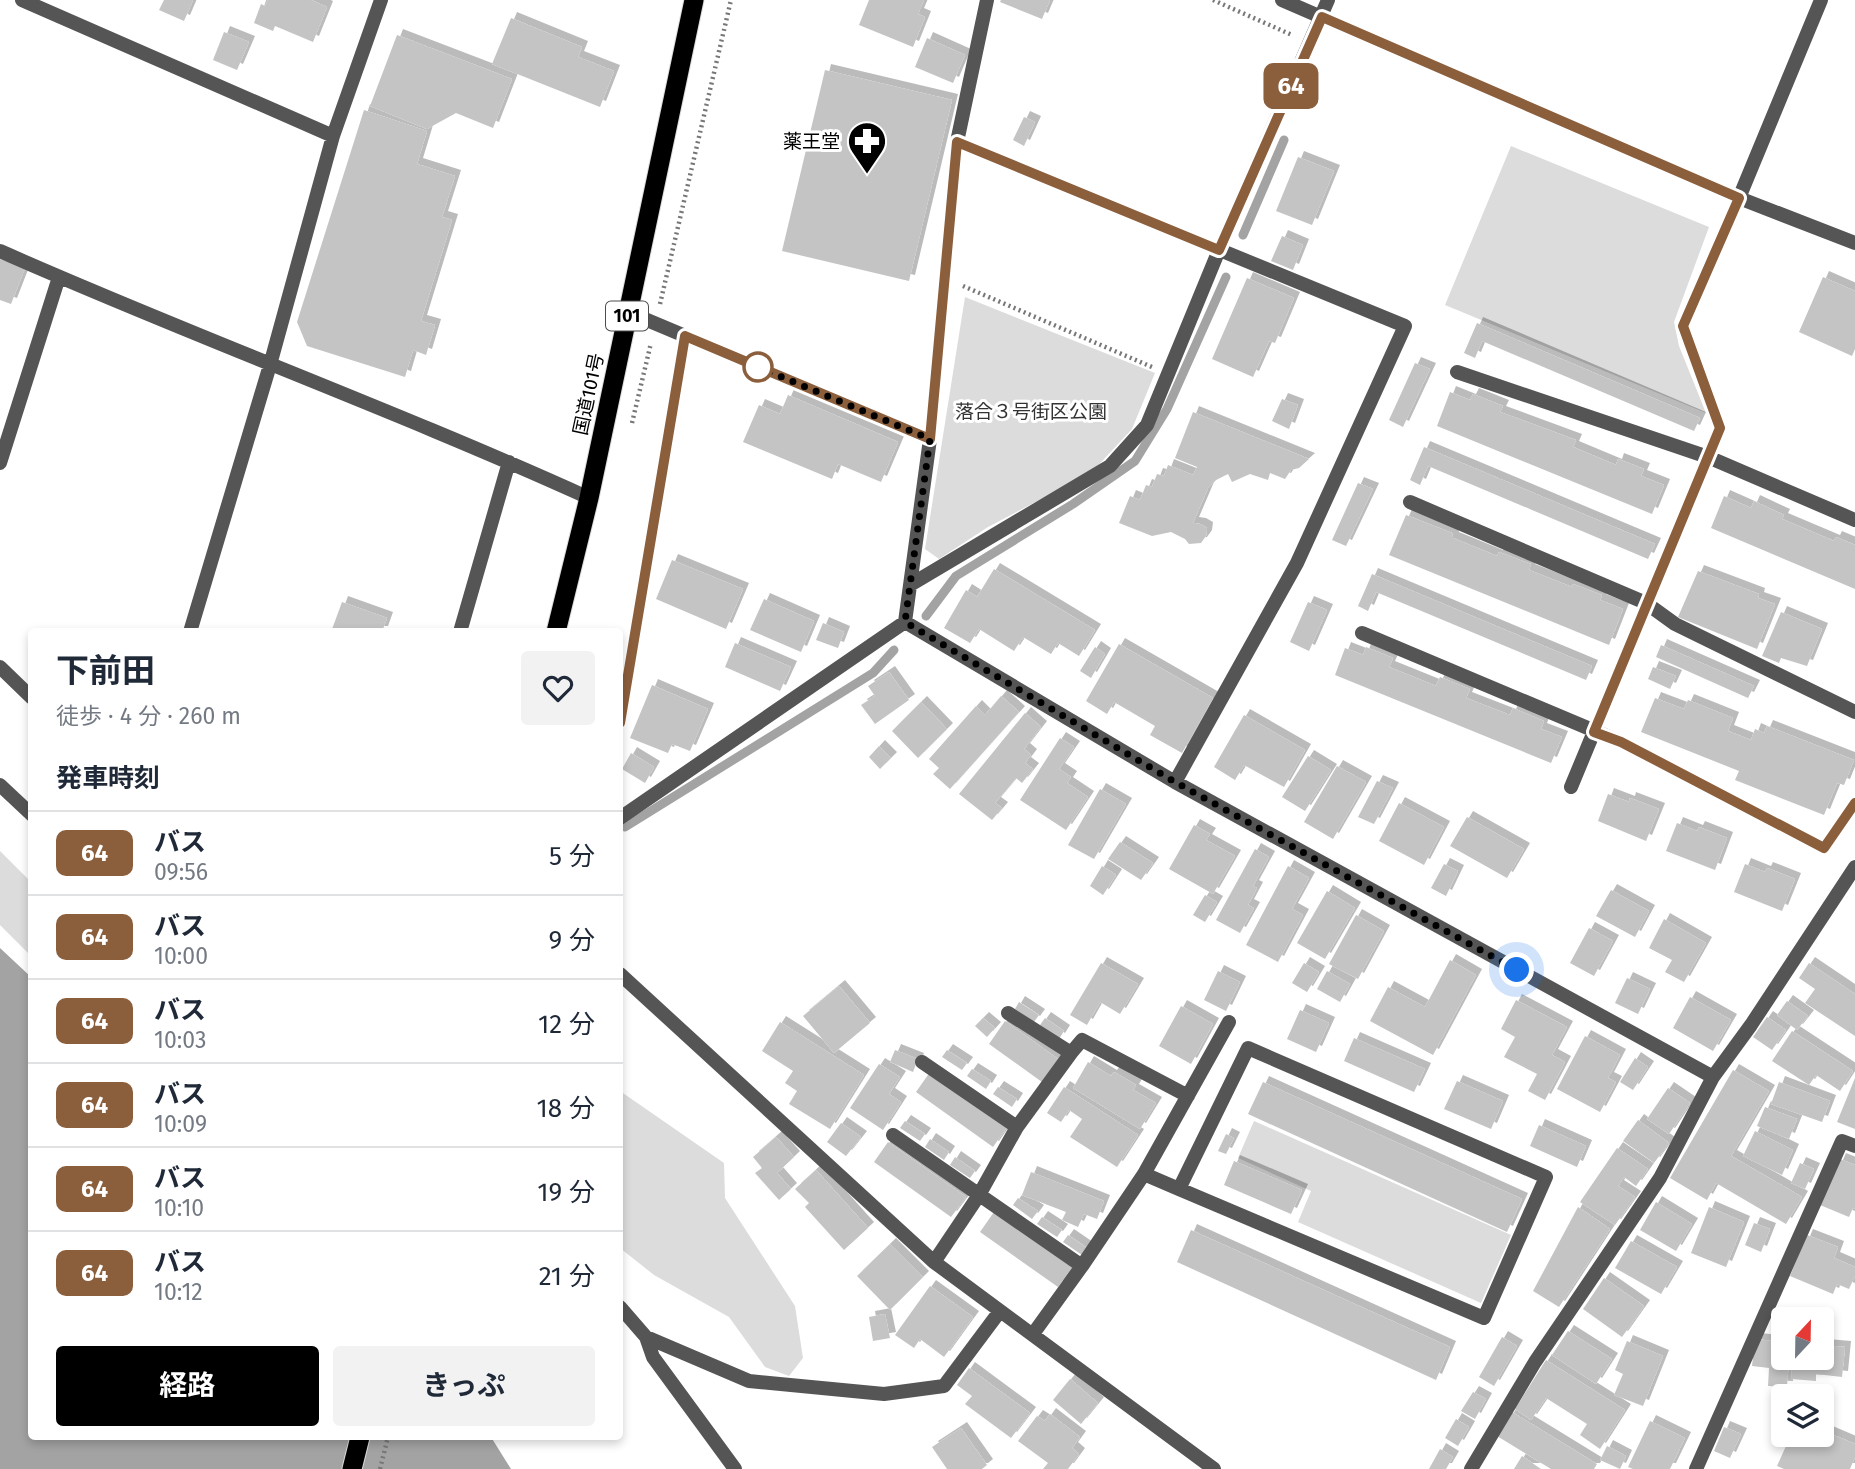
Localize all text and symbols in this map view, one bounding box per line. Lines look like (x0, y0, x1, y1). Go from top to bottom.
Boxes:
line badge: 64 (1260, 63, 1322, 109)
text: 64 (1277, 72, 1305, 100)
pharmacy icon: 薬王堂 (846, 120, 888, 175)
place label: 薬王堂 (783, 130, 840, 153)
road number: 101 (606, 302, 648, 330)
street label: 国道101号 (569, 351, 608, 437)
unlabelled marker (743, 352, 773, 382)
park label: 落合３号街区公園 (955, 400, 1107, 423)
text: 下前田 (56, 651, 155, 691)
button: heart (521, 651, 595, 725)
text: 徒歩 · 4 分 · 260 m (56, 702, 241, 730)
text: 発車時刻 (56, 763, 160, 794)
text: バス (154, 827, 206, 858)
text: 64 (81, 839, 108, 867)
text: 5 分 (549, 841, 595, 872)
text: 09:56 (154, 858, 208, 886)
text: バス (154, 911, 206, 942)
text: 64 (81, 923, 108, 951)
text: 9 分 (548, 925, 595, 956)
text: 10:00 (154, 942, 208, 970)
your location (1499, 952, 1534, 987)
text: バス (154, 995, 206, 1026)
text: 64 (81, 1007, 108, 1035)
text: 12 分 (538, 1009, 595, 1040)
text: 10:03 (154, 1026, 206, 1054)
text: バス (154, 1079, 206, 1110)
text: 64 (81, 1091, 108, 1119)
text: 18 分 (537, 1093, 595, 1124)
text: 10:09 (154, 1110, 207, 1138)
text: バス (154, 1163, 206, 1194)
text: 64 (81, 1175, 108, 1203)
text: 19 分 (537, 1177, 595, 1208)
text: 10:10 (154, 1194, 204, 1222)
text: バス (154, 1247, 206, 1278)
text: 64 (81, 1259, 108, 1287)
text: 21 分 (539, 1261, 595, 1292)
text: 10:12 (154, 1278, 203, 1306)
north arrow (1771, 1307, 1834, 1370)
map controls (1771, 1307, 1834, 1447)
button: 経路 (56, 1346, 319, 1426)
button: きっぷ (333, 1346, 595, 1426)
button: layers (1771, 1384, 1834, 1447)

